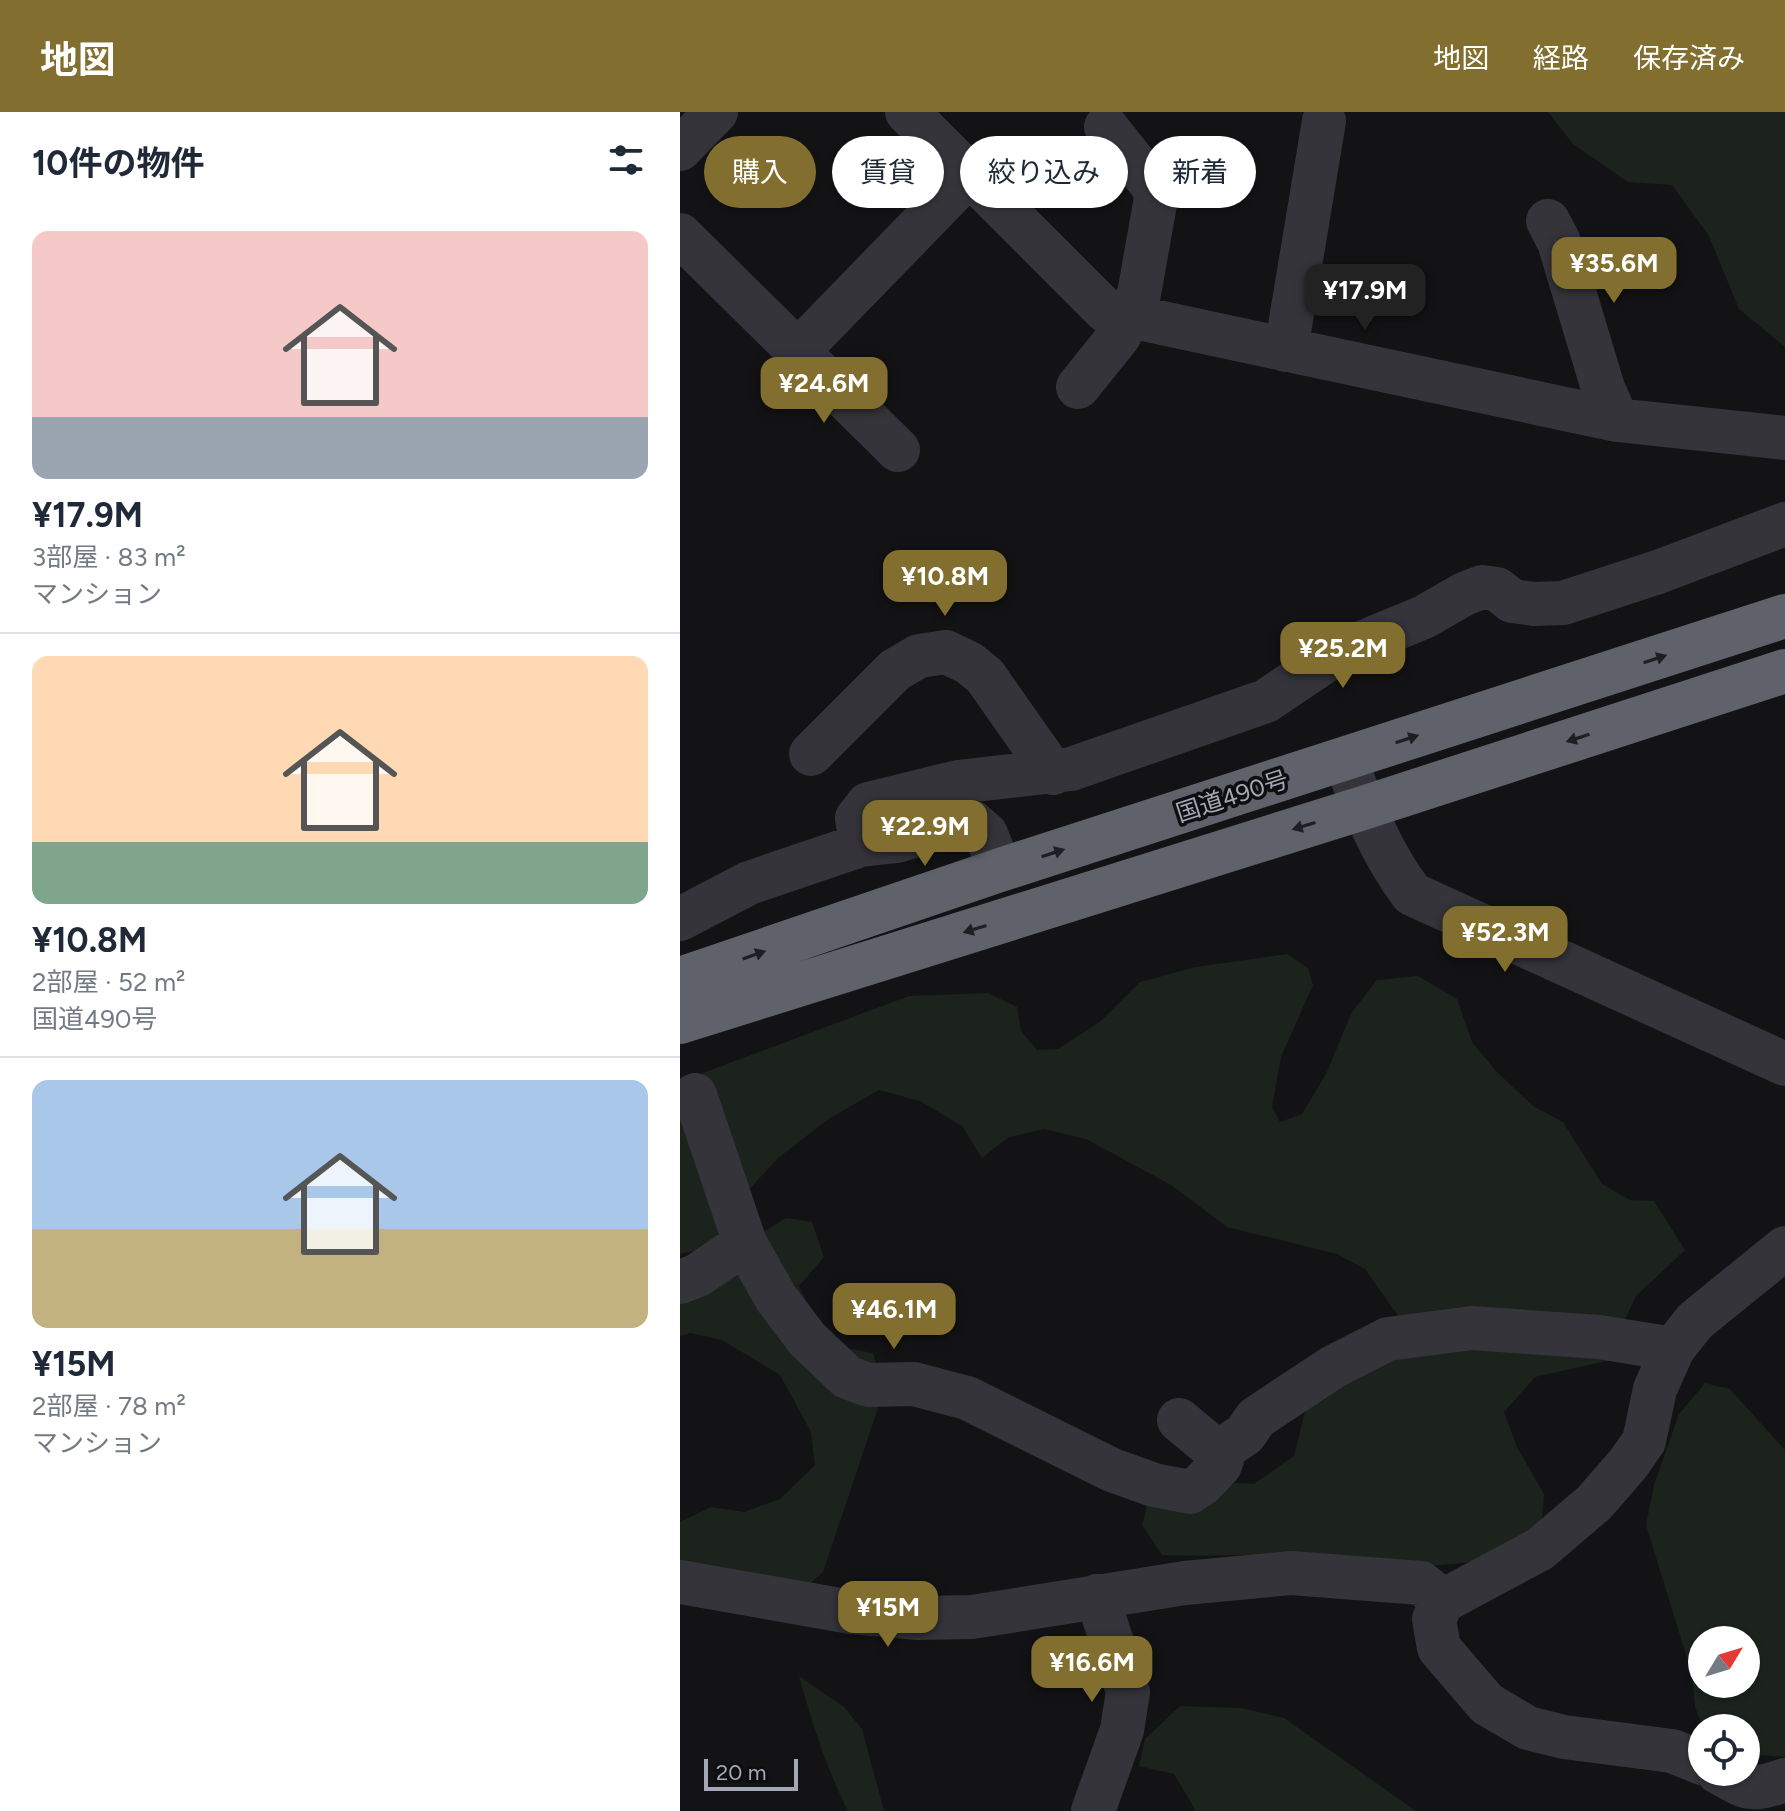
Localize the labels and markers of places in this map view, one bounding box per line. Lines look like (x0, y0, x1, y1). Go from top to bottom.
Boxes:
pin: ¥35.6M (1549, 237, 1679, 305)
pin: ¥17.9M (1300, 264, 1430, 332)
pin: ¥24.6M (759, 357, 889, 425)
pin: ¥10.8M (880, 550, 1010, 618)
pin: ¥25.2M (1278, 622, 1408, 690)
pin: ¥22.9M (860, 800, 990, 868)
pin: ¥52.3M (1440, 906, 1570, 974)
pin: ¥46.1M (829, 1283, 959, 1351)
pin: ¥15M (841, 1581, 935, 1649)
pin: ¥16.6M (1027, 1636, 1157, 1704)

